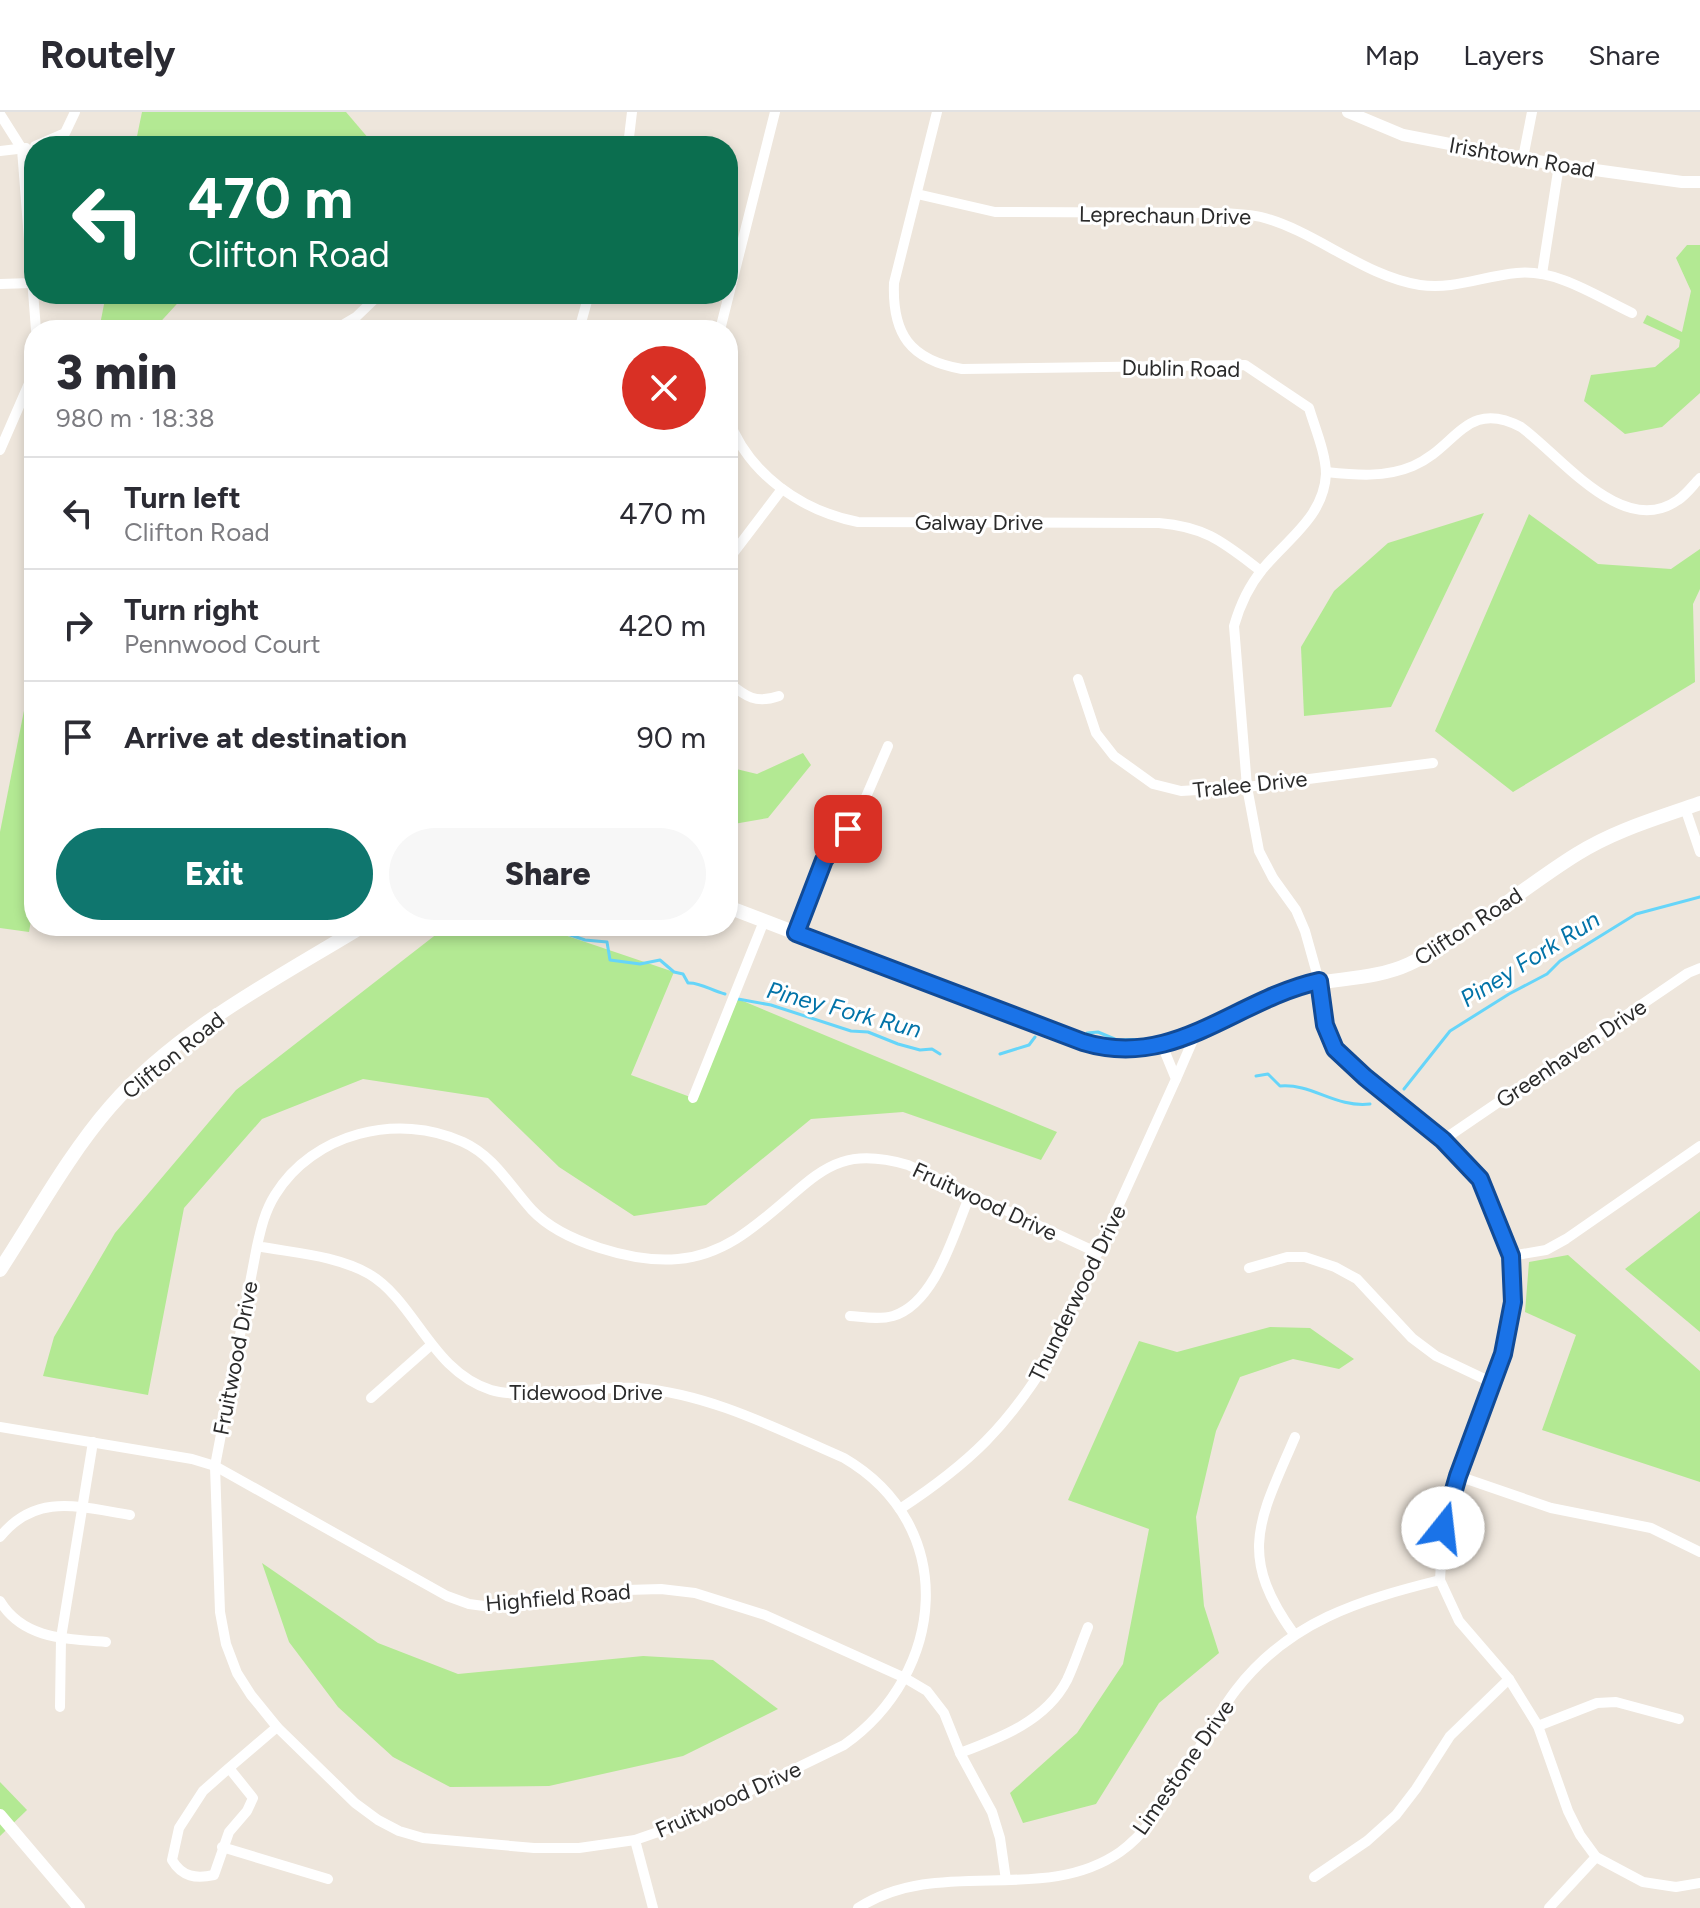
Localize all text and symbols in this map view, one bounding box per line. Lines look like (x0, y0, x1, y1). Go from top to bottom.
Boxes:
text: Routely (40, 32, 175, 78)
text: Map (1365, 38, 1419, 72)
text: Layers (1463, 38, 1544, 72)
text: Share (1588, 38, 1660, 72)
street label: Irishtown Road (1447, 131, 1597, 184)
text: 470 m (188, 165, 353, 232)
icon: left (56, 168, 160, 272)
street label: Leprechaun Drive (1079, 200, 1251, 231)
text: Clifton Road (188, 233, 390, 276)
text: 3 min (56, 343, 177, 401)
button: close (622, 346, 706, 430)
street label: Dublin Road (1121, 354, 1241, 383)
text: 980 m · 18:38 (56, 402, 215, 434)
text: Turn left (124, 479, 241, 516)
icon: left (56, 491, 100, 535)
text: 470 m (619, 495, 706, 532)
street label: Galway Drive (915, 509, 1043, 536)
text: Clifton Road (124, 516, 270, 548)
text: Turn right (124, 591, 259, 628)
icon: right (56, 603, 100, 647)
text: 420 m (618, 607, 706, 644)
text: Pennwood Court (124, 628, 321, 660)
icon: arrive (56, 715, 100, 759)
text: Arrive at destination (124, 719, 407, 756)
text: 90 m (637, 719, 706, 756)
street label: Tralee Drive (1191, 765, 1309, 804)
pin (814, 795, 882, 863)
icon: arrive (826, 807, 870, 851)
button: Exit (56, 828, 373, 920)
button: Share (389, 828, 706, 920)
street label: Clifton Road (1409, 882, 1527, 971)
water label: Piney Fork Run (1455, 904, 1605, 1013)
water label: Piney Fork Run (764, 975, 925, 1044)
street label: Greenhaven Drive (1491, 993, 1652, 1114)
street label: Clifton Road (117, 1006, 230, 1105)
street label: Fruitwood Drive (908, 1156, 1061, 1247)
street label: Thunderwood Drive (1023, 1201, 1132, 1386)
street label: Fruitwood Drive (207, 1279, 264, 1438)
street label: Tidewood Drive (509, 1379, 663, 1406)
position arrow (1401, 1486, 1485, 1570)
street label: Highfield Road (484, 1578, 632, 1617)
street label: Limestone Drive (1127, 1694, 1240, 1840)
street label: Fruitwood Drive (651, 1755, 805, 1844)

